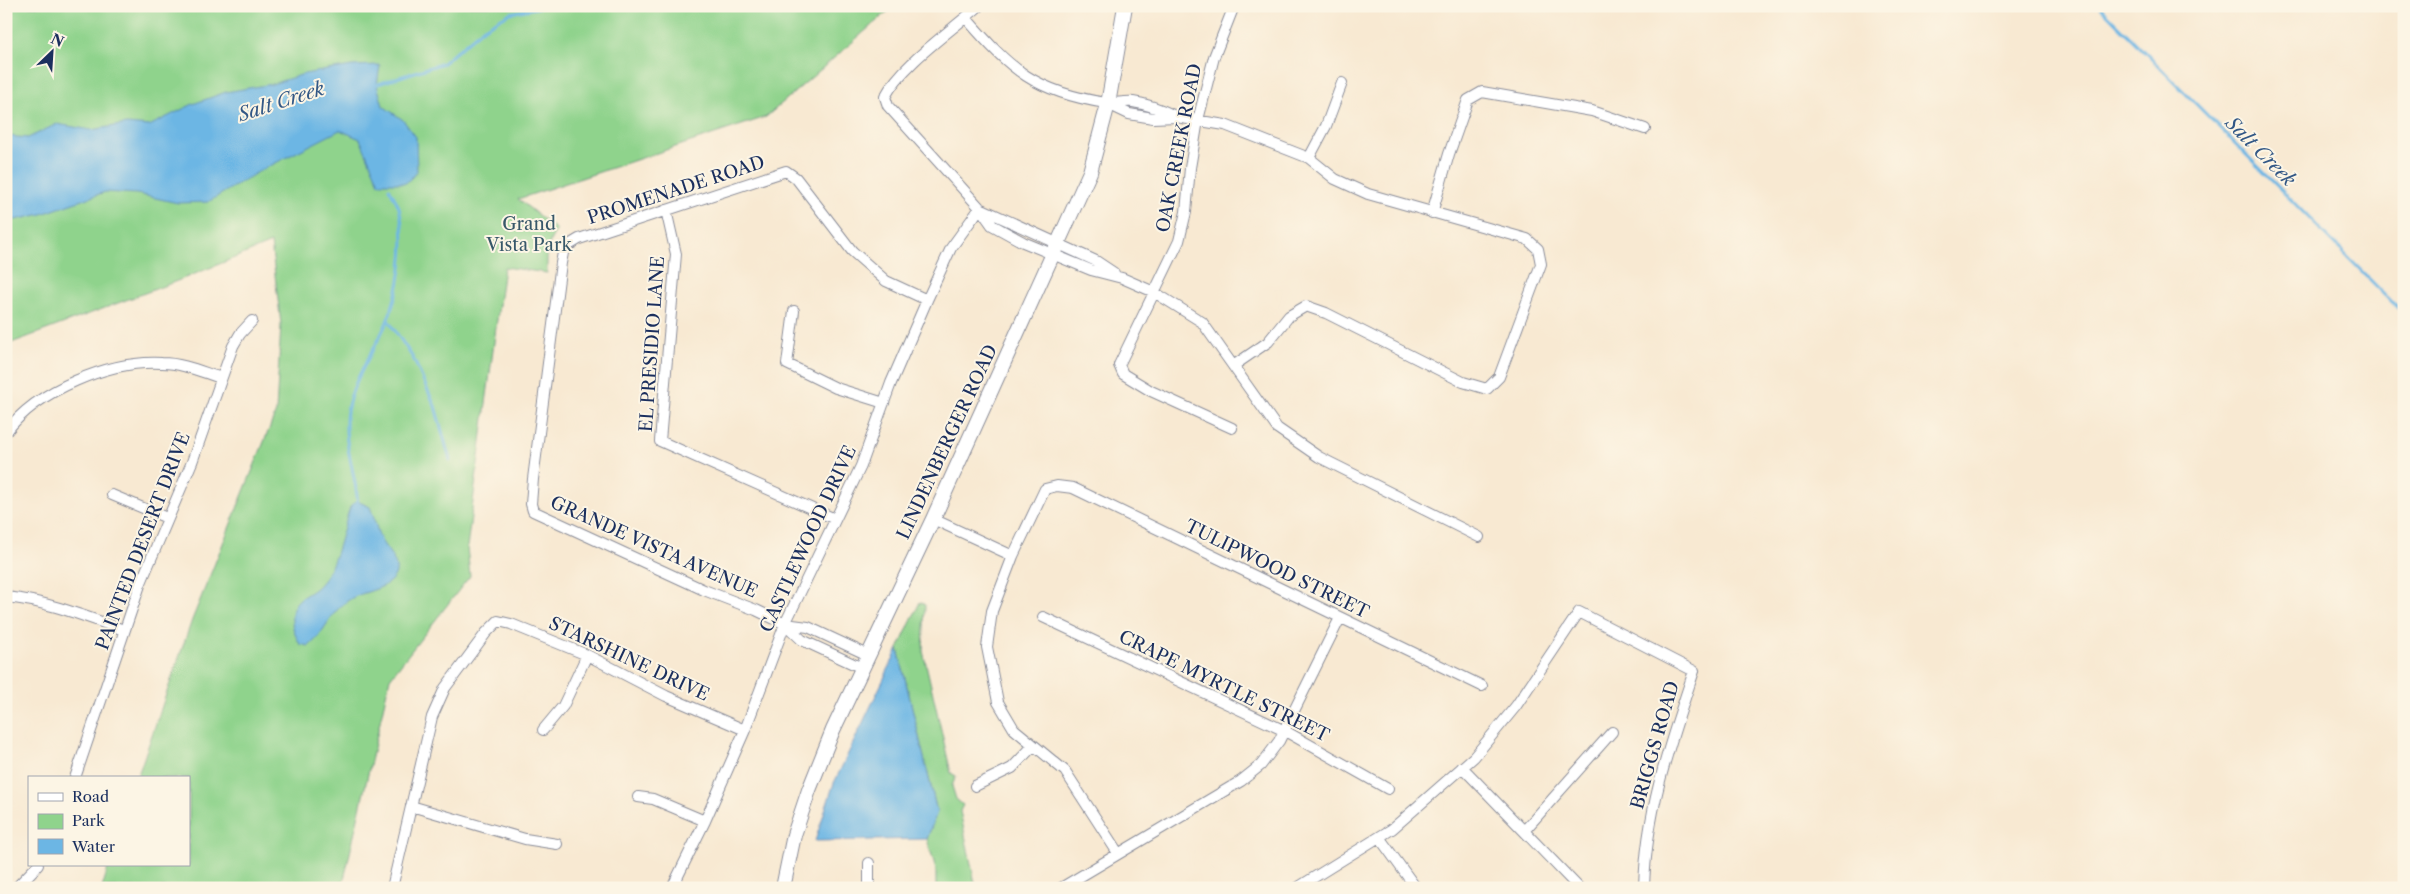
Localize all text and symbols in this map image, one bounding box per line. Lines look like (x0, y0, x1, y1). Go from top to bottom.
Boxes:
north arrow (28, 28, 78, 78)
text: N (48, 29, 67, 51)
street label: OAK CREEK ROAD (1152, 62, 1206, 234)
water label: Salt Creek (234, 77, 327, 127)
water label: Salt Creek (2220, 111, 2300, 191)
street label: PROMENADE ROAD (585, 151, 767, 229)
park label: Grand Vista Park (485, 213, 573, 256)
street label: EL PRESIDIO LANE (635, 255, 669, 433)
street label: LINDENBERGER ROAD (892, 341, 1002, 543)
street label: PAINTED DESERT DRIVE (91, 429, 195, 653)
street label: CASTLEWOOD DRIVE (755, 442, 861, 636)
street label: GRANDE VISTA AVENUE (547, 491, 761, 603)
street label: TULIPWOOD STREET (1182, 515, 1373, 623)
street label: STARSHINE DRIVE (545, 612, 713, 706)
street label: CRAPE MYRTLE STREET (1115, 625, 1333, 747)
street label: BRIGGS ROAD (1626, 678, 1684, 812)
legend (28, 776, 190, 866)
text: Road (72, 787, 109, 806)
text: Park (72, 811, 106, 830)
text: Water (71, 837, 116, 856)

